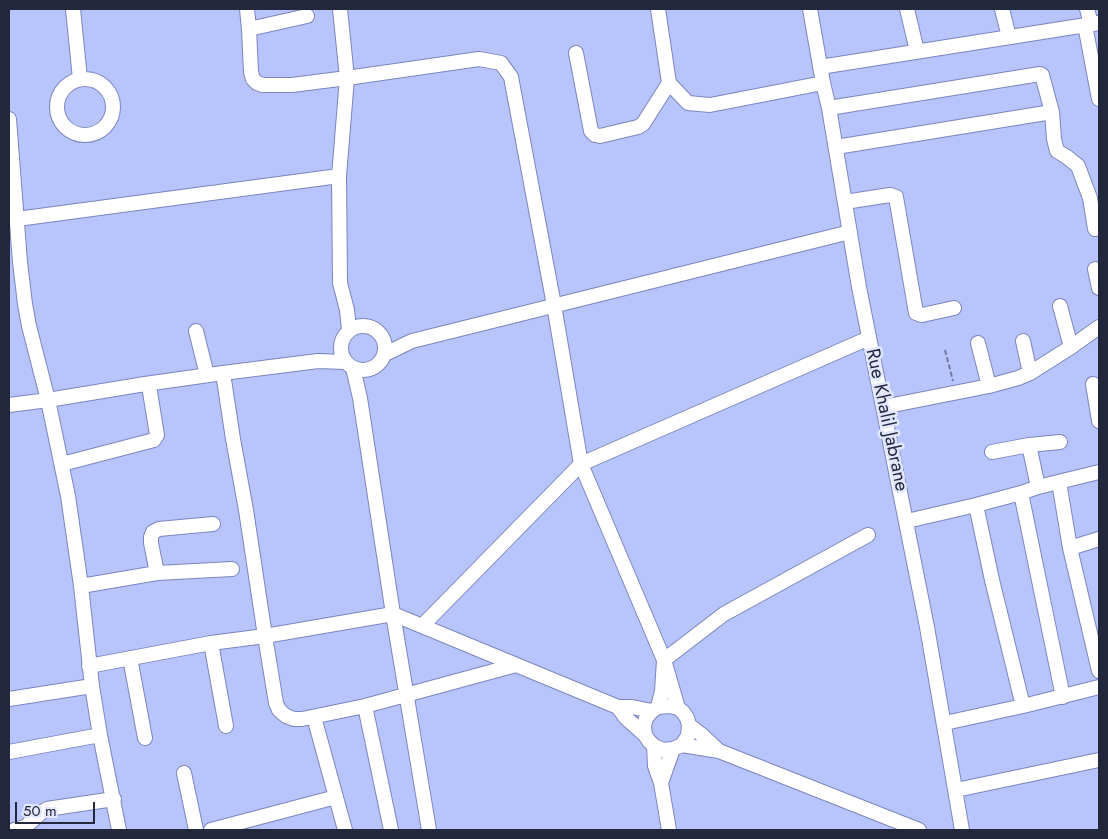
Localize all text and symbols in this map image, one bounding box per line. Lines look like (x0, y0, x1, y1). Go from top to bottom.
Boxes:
street label: Rue Khalil Jabrane (860, 347, 912, 493)
scale bar (18, 792, 98, 824)
text: 50 m (23, 800, 57, 822)

